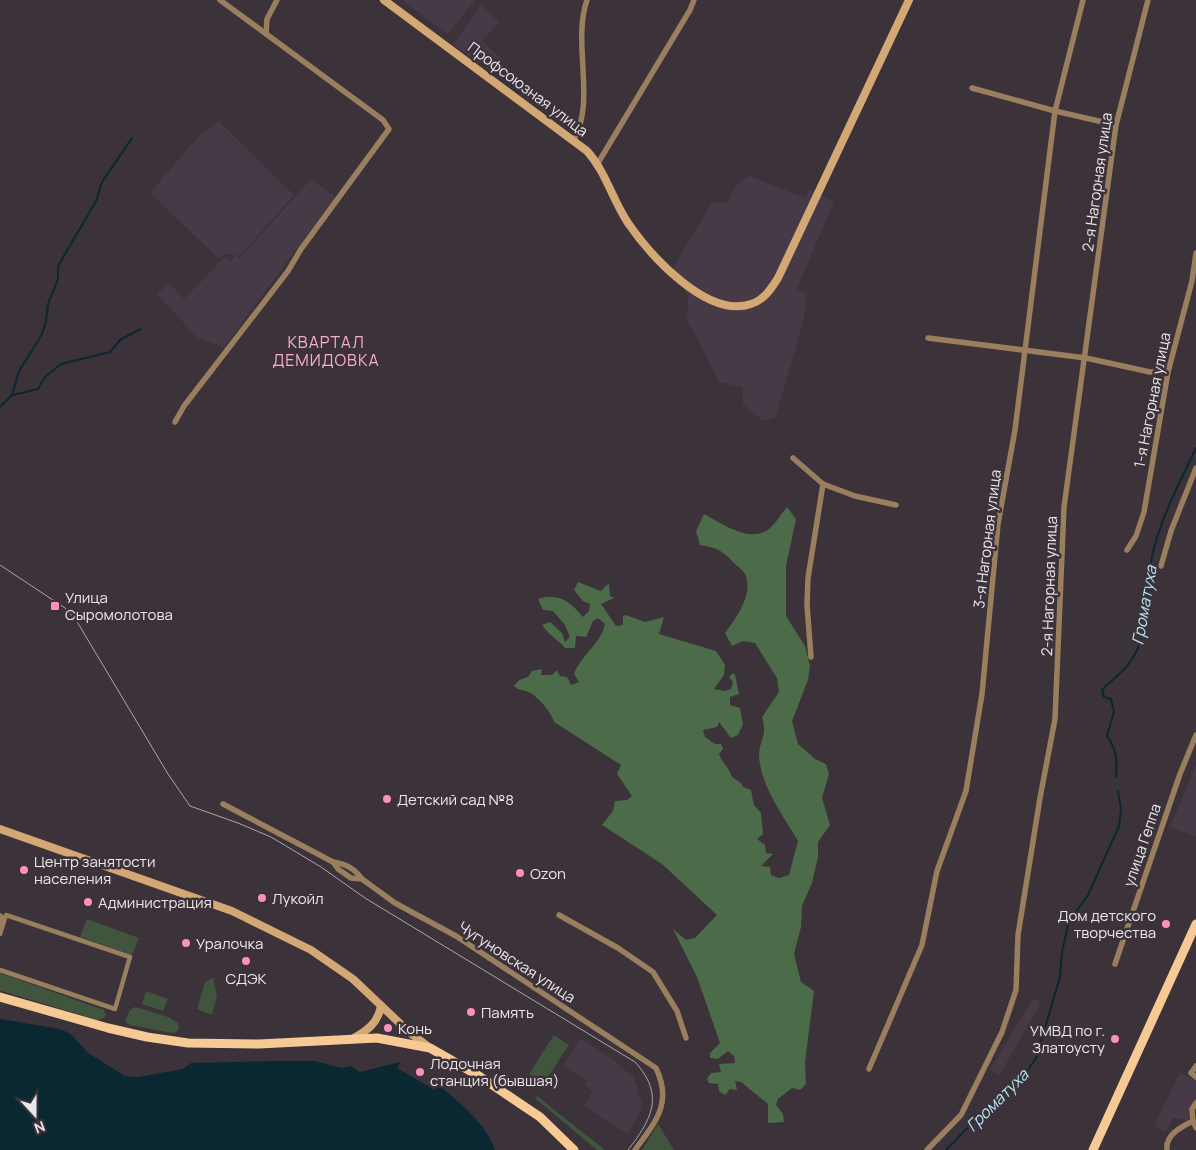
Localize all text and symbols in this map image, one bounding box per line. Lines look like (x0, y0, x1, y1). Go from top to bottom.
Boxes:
street label: Профсоюзная улица (463, 37, 593, 141)
street label: 2-я Нагорная улица (1077, 111, 1117, 253)
district label: КВАРТАЛ ДЕМИДОВКА (272, 331, 380, 371)
street label: 1-я Нагорная улица (1129, 331, 1175, 469)
street label: 3-я Нагорная улица (968, 468, 1006, 610)
street label: 2-я Нагорная улица (1036, 516, 1062, 656)
water label: Громатуха (1126, 563, 1162, 646)
place label: Улица Сыромолотова (65, 587, 173, 625)
marker: Улица Сыромолотова (49, 600, 61, 612)
place label: Детский сад №8 (397, 789, 514, 810)
marker: Детский сад №8 (381, 793, 393, 805)
street label: улица Геппа (1118, 801, 1166, 889)
place label: Центр занятости населения (34, 851, 156, 889)
place label: Ozon (530, 863, 566, 884)
marker: Центр занятости населения (18, 864, 30, 876)
marker: Ozon (514, 867, 526, 879)
place label: Лукойл (272, 888, 324, 909)
place label: Администрация (98, 892, 212, 913)
marker: Лукойл (256, 892, 268, 904)
marker: Администрация (82, 896, 94, 908)
place label: Дом детского творчества (1057, 905, 1156, 943)
street label: Чугуновская улица (454, 916, 580, 1008)
marker: Дом детского творчества (1160, 918, 1172, 930)
place label: Уралочка (196, 933, 263, 954)
marker: Уралочка (180, 937, 192, 949)
marker: СДЭК (240, 955, 252, 967)
place label: СДЭК (226, 968, 267, 989)
place label: Память (481, 1002, 534, 1023)
marker: Память (465, 1006, 477, 1018)
place label: Конь (398, 1018, 432, 1039)
place label: УМВД по г. Златоусту (1030, 1020, 1105, 1058)
marker: Конь (382, 1022, 394, 1034)
marker: УМВД по г. Златоусту (1109, 1033, 1121, 1045)
place label: Лодочная станция (бывшая) (430, 1053, 559, 1091)
water label: Громатуха (961, 1063, 1034, 1136)
marker: Лодочная станция (бывшая) (414, 1066, 426, 1078)
north arrow (10, 1090, 60, 1140)
text: N (32, 1117, 48, 1138)

